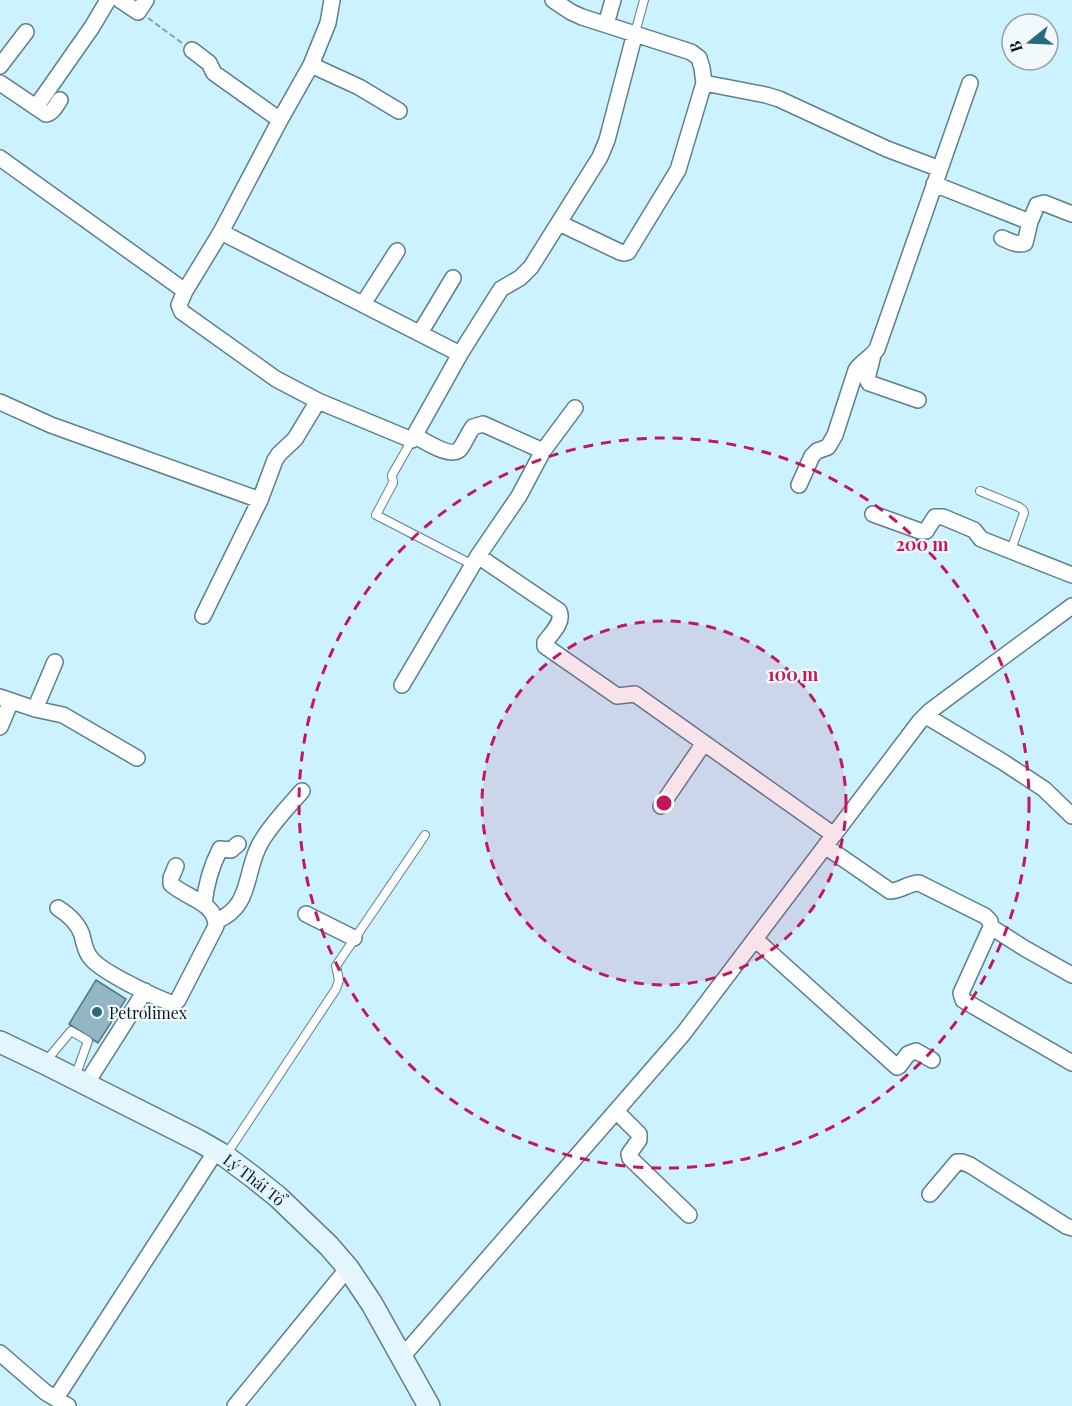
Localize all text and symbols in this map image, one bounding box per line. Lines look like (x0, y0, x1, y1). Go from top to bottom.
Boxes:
north arrow (1000, 12, 1060, 72)
text: B (1004, 38, 1027, 55)
text: 200 m (895, 532, 949, 556)
text: 100 m (768, 662, 819, 686)
centre of rings (654, 793, 674, 813)
place label: Petrolimex (109, 1002, 188, 1023)
marker: Petrolimex (90, 1005, 104, 1019)
street label: Lý Thái Tổ (220, 1148, 291, 1211)

